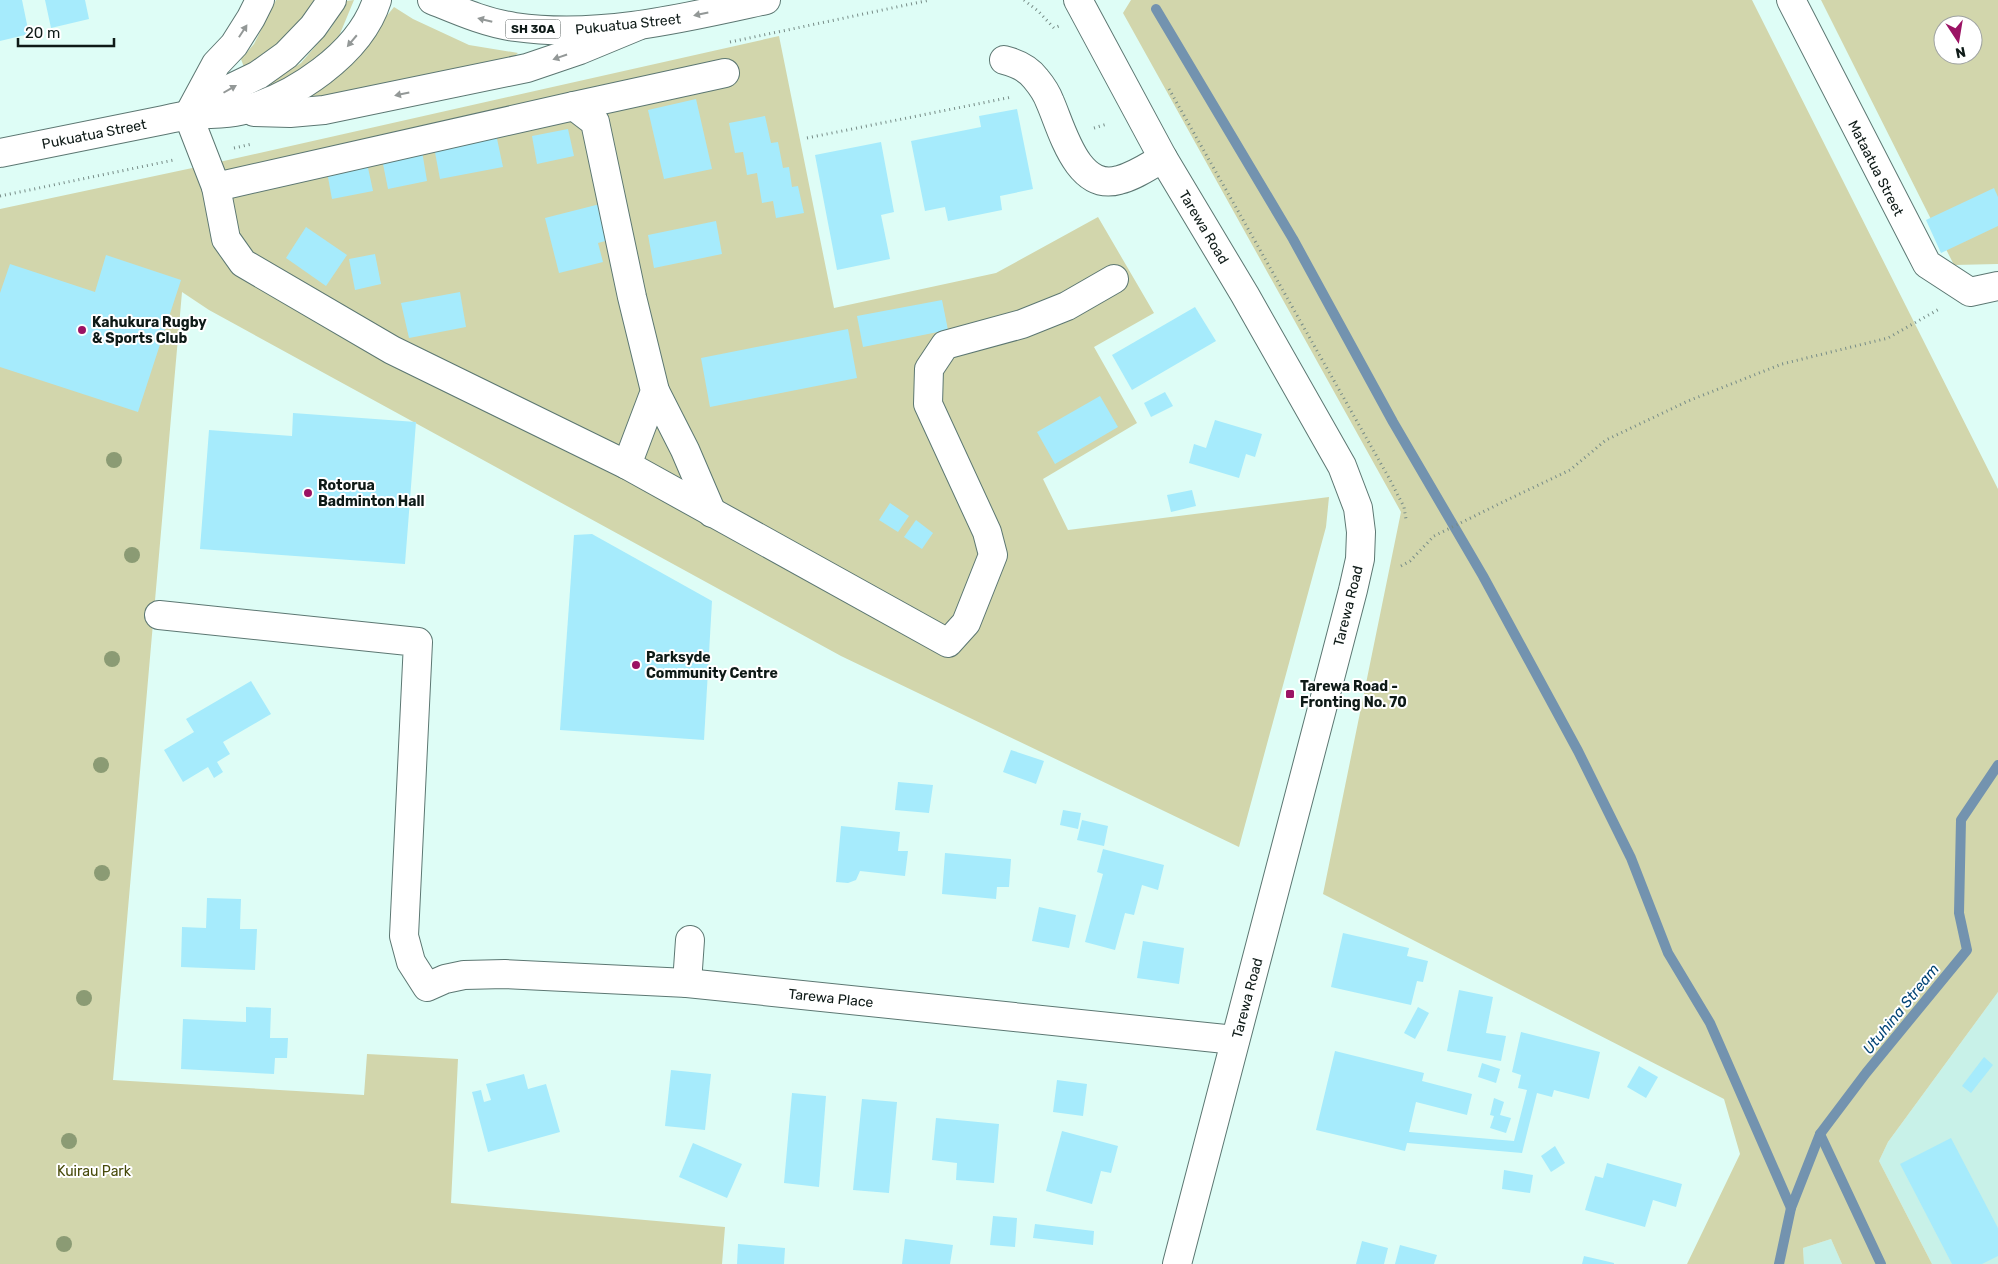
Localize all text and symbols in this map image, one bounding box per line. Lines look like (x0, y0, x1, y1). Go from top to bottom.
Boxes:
street label: Pukuatua Street (574, 10, 682, 39)
one-way arrow (694, 10, 709, 18)
scale bar (18, 15, 114, 47)
north arrow (1933, 15, 1983, 65)
one-way arrow (478, 16, 493, 24)
road number: SH 30A (506, 20, 560, 38)
text: 20 m (25, 24, 60, 42)
one-way arrow (238, 24, 248, 37)
one-way arrow (346, 35, 357, 48)
text: N (1954, 43, 1967, 62)
one-way arrow (552, 53, 567, 61)
one-way arrow (223, 85, 236, 94)
one-way arrow (395, 90, 410, 98)
street label: Pukuatua Street (40, 116, 148, 153)
street label: Mataatua Street (1844, 118, 1907, 219)
street label: Tarewa Road (1175, 187, 1232, 267)
place label: Kahukura Rugby & Sports Club (92, 314, 207, 347)
marker: Kahukura Rugby & Sports Club (76, 324, 88, 336)
place label: Rotorua Badminton Hall (318, 477, 424, 510)
marker: Rotorua Badminton Hall (302, 487, 314, 499)
street label: Tarewa Road (1330, 564, 1367, 648)
place label: Parksyde Community Centre (646, 649, 778, 682)
marker: Parksyde Community Centre (630, 659, 642, 671)
place label: Tarewa Road - Fronting No. 70 (1300, 678, 1407, 711)
marker: Tarewa Road - Fronting No. 70 (1284, 688, 1296, 700)
street label: Tarewa Road (1229, 956, 1266, 1040)
water label: Utuhina Stream (1859, 960, 1943, 1058)
street label: Tarewa Place (788, 986, 874, 1011)
park label: Kuirau Park (57, 1163, 132, 1180)

